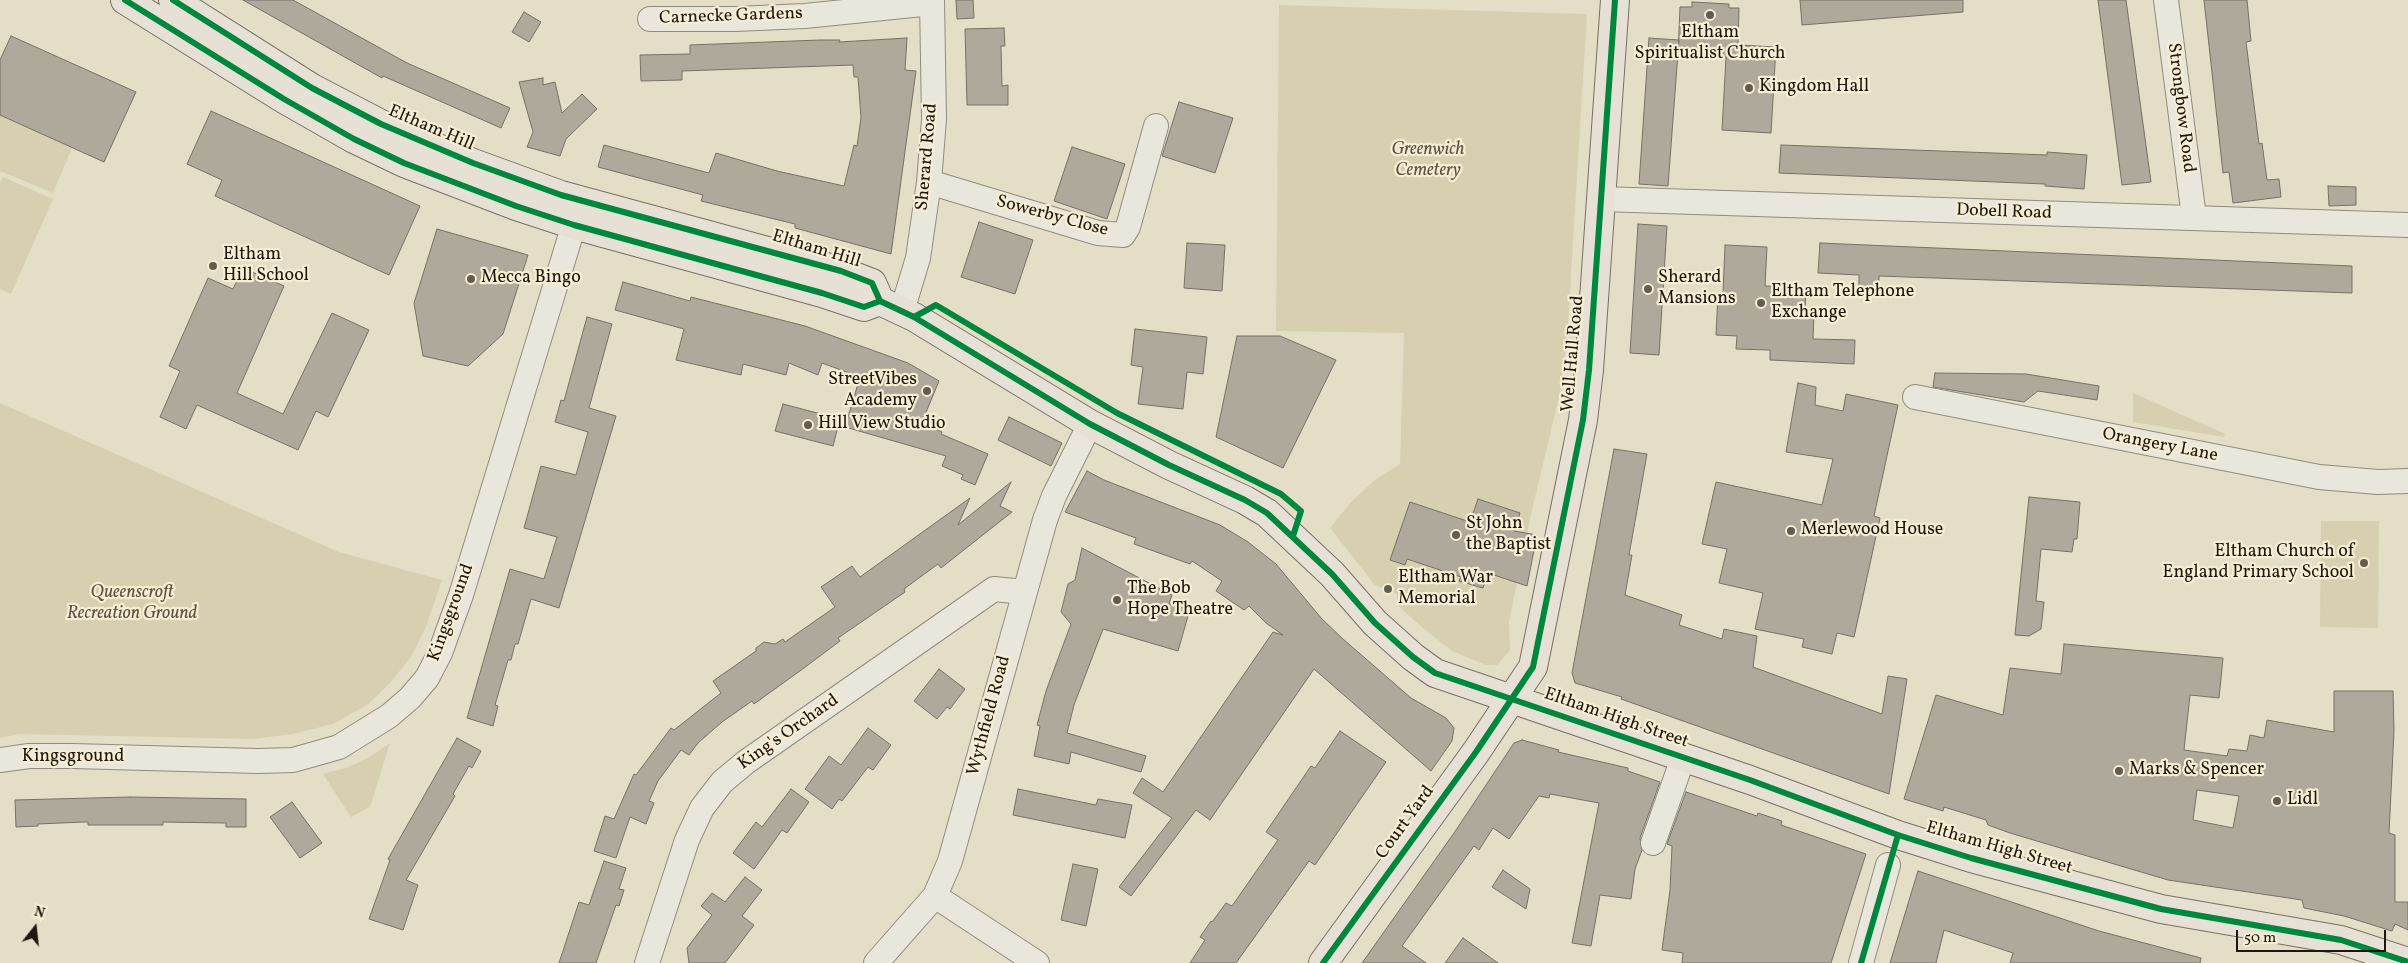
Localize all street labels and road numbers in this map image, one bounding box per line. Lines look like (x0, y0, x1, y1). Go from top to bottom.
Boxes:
street label: Carnecke Gardens (659, 4, 803, 30)
street label: Strongbow Road (2161, 42, 2199, 174)
street label: Eltham Hill (385, 101, 477, 157)
street label: Sherard Road (913, 102, 943, 212)
street label: Sowerby Close (994, 192, 1110, 242)
street label: Dobell Road (1956, 201, 2052, 225)
street label: Eltham Hill (769, 226, 863, 274)
street label: Well Hall Road (1558, 295, 1590, 413)
street label: Orangery Lane (2100, 424, 2220, 468)
street label: Kingsground (424, 561, 480, 665)
street label: Wythfield Road (964, 653, 1016, 779)
street label: Eltham High Street (1541, 684, 1691, 754)
street label: King's Orchard (734, 690, 844, 776)
street label: Kingsground (22, 747, 124, 769)
street label: Court Yard (1372, 782, 1440, 864)
street label: Eltham High Street (1923, 818, 2075, 880)

